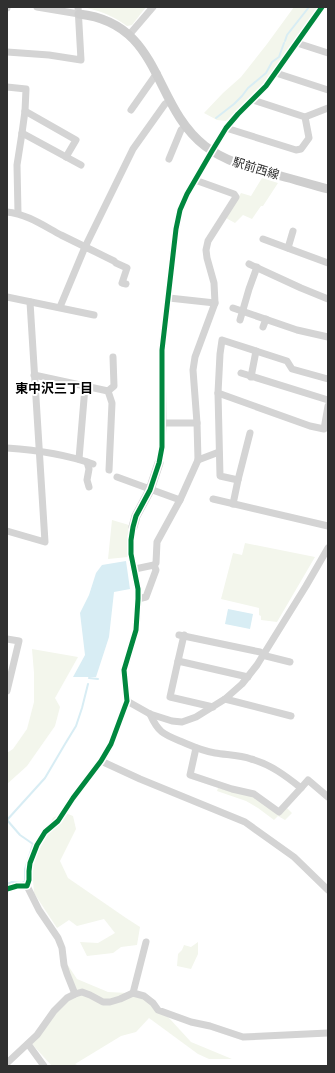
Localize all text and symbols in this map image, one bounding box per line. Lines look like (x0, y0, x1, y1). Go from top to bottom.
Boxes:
street label: 駅前西線 (231, 154, 281, 182)
district label: 東中沢三丁目 (15, 380, 93, 396)

